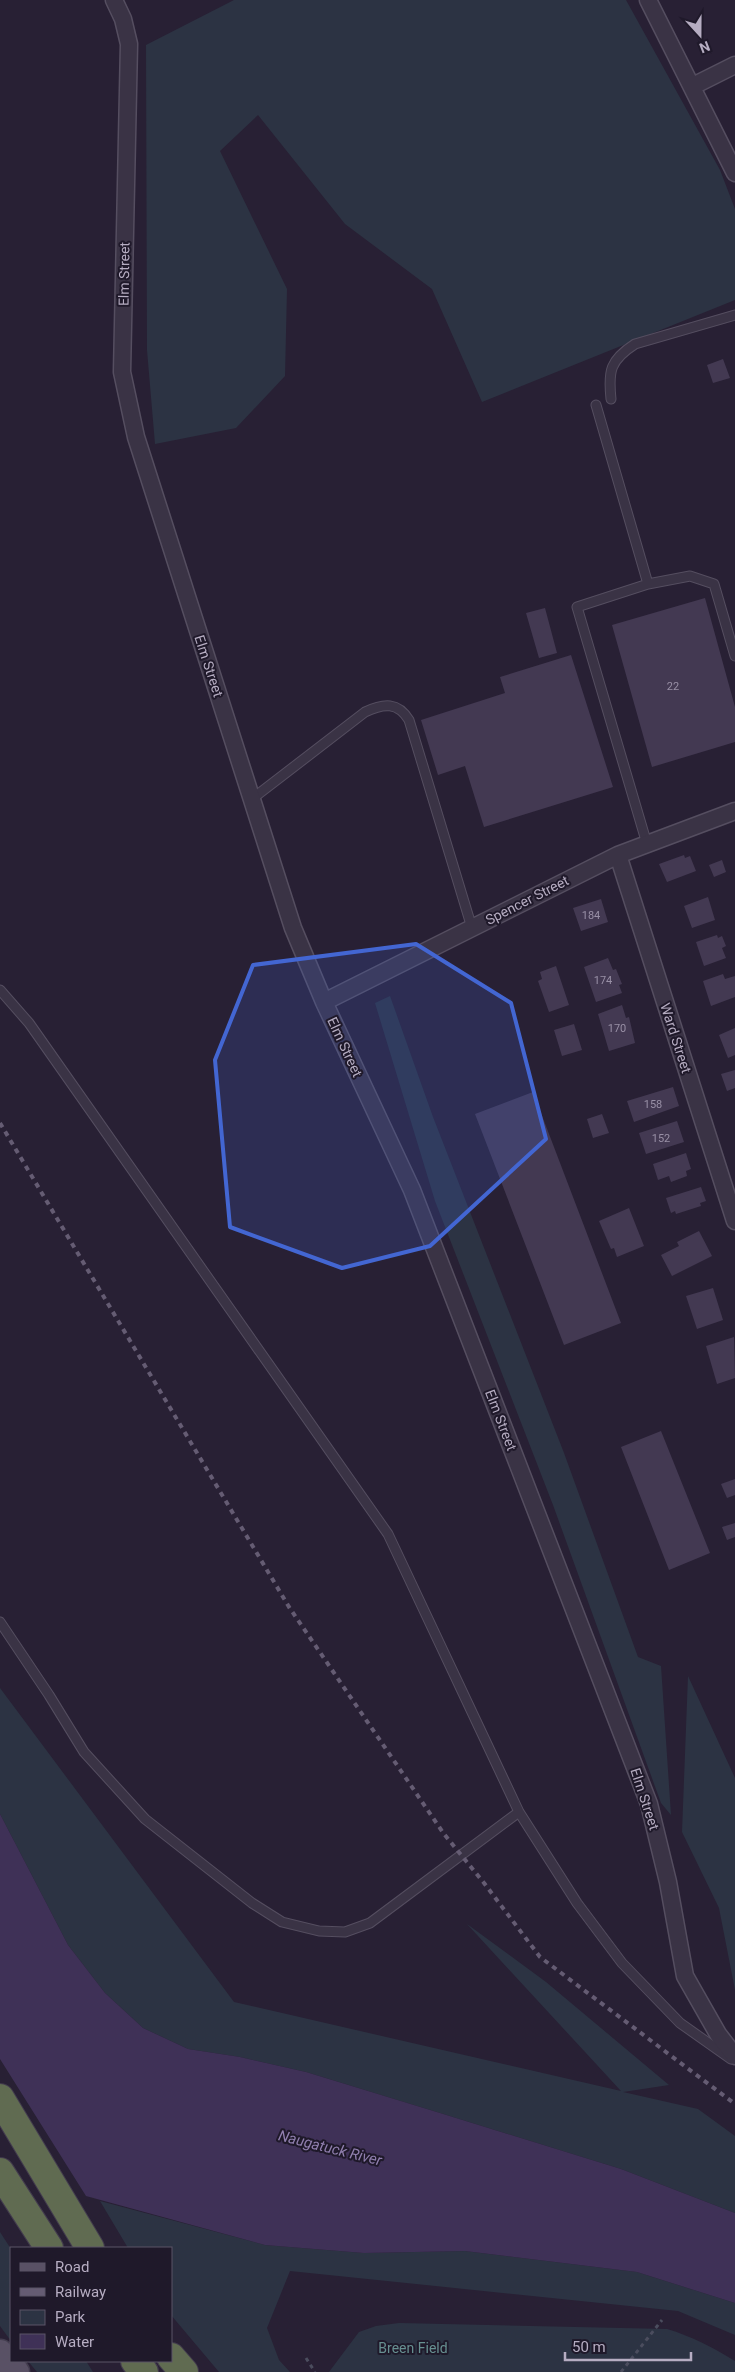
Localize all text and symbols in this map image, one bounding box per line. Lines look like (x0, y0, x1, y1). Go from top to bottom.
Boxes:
north arrow (675, 10, 725, 60)
text: N (697, 38, 712, 56)
street label: Elm Street (115, 241, 133, 306)
street label: Elm Street (191, 633, 227, 699)
house number: 22 (667, 680, 679, 693)
street label: Spencer Street (483, 872, 572, 928)
house number: 184 (582, 909, 600, 922)
house number: 174 (594, 974, 612, 987)
street label: Ward Street (657, 1001, 695, 1075)
street label: Elm Street (324, 1015, 366, 1080)
house number: 170 (608, 1022, 626, 1035)
house number: 158 (644, 1098, 662, 1111)
house number: 152 (652, 1132, 670, 1145)
street label: Elm Street (482, 1387, 520, 1453)
street label: Elm Street (627, 1766, 663, 1832)
water label: Naugatuck River (276, 2126, 385, 2170)
legend (10, 2247, 172, 2362)
text: Road (55, 2258, 89, 2276)
text: Railway (55, 2283, 106, 2301)
text: Park (55, 2308, 86, 2326)
scale bar (565, 2330, 691, 2362)
text: Water (55, 2333, 94, 2351)
text: 50 m (572, 2338, 606, 2356)
park label: Breen Field (378, 2340, 448, 2356)

